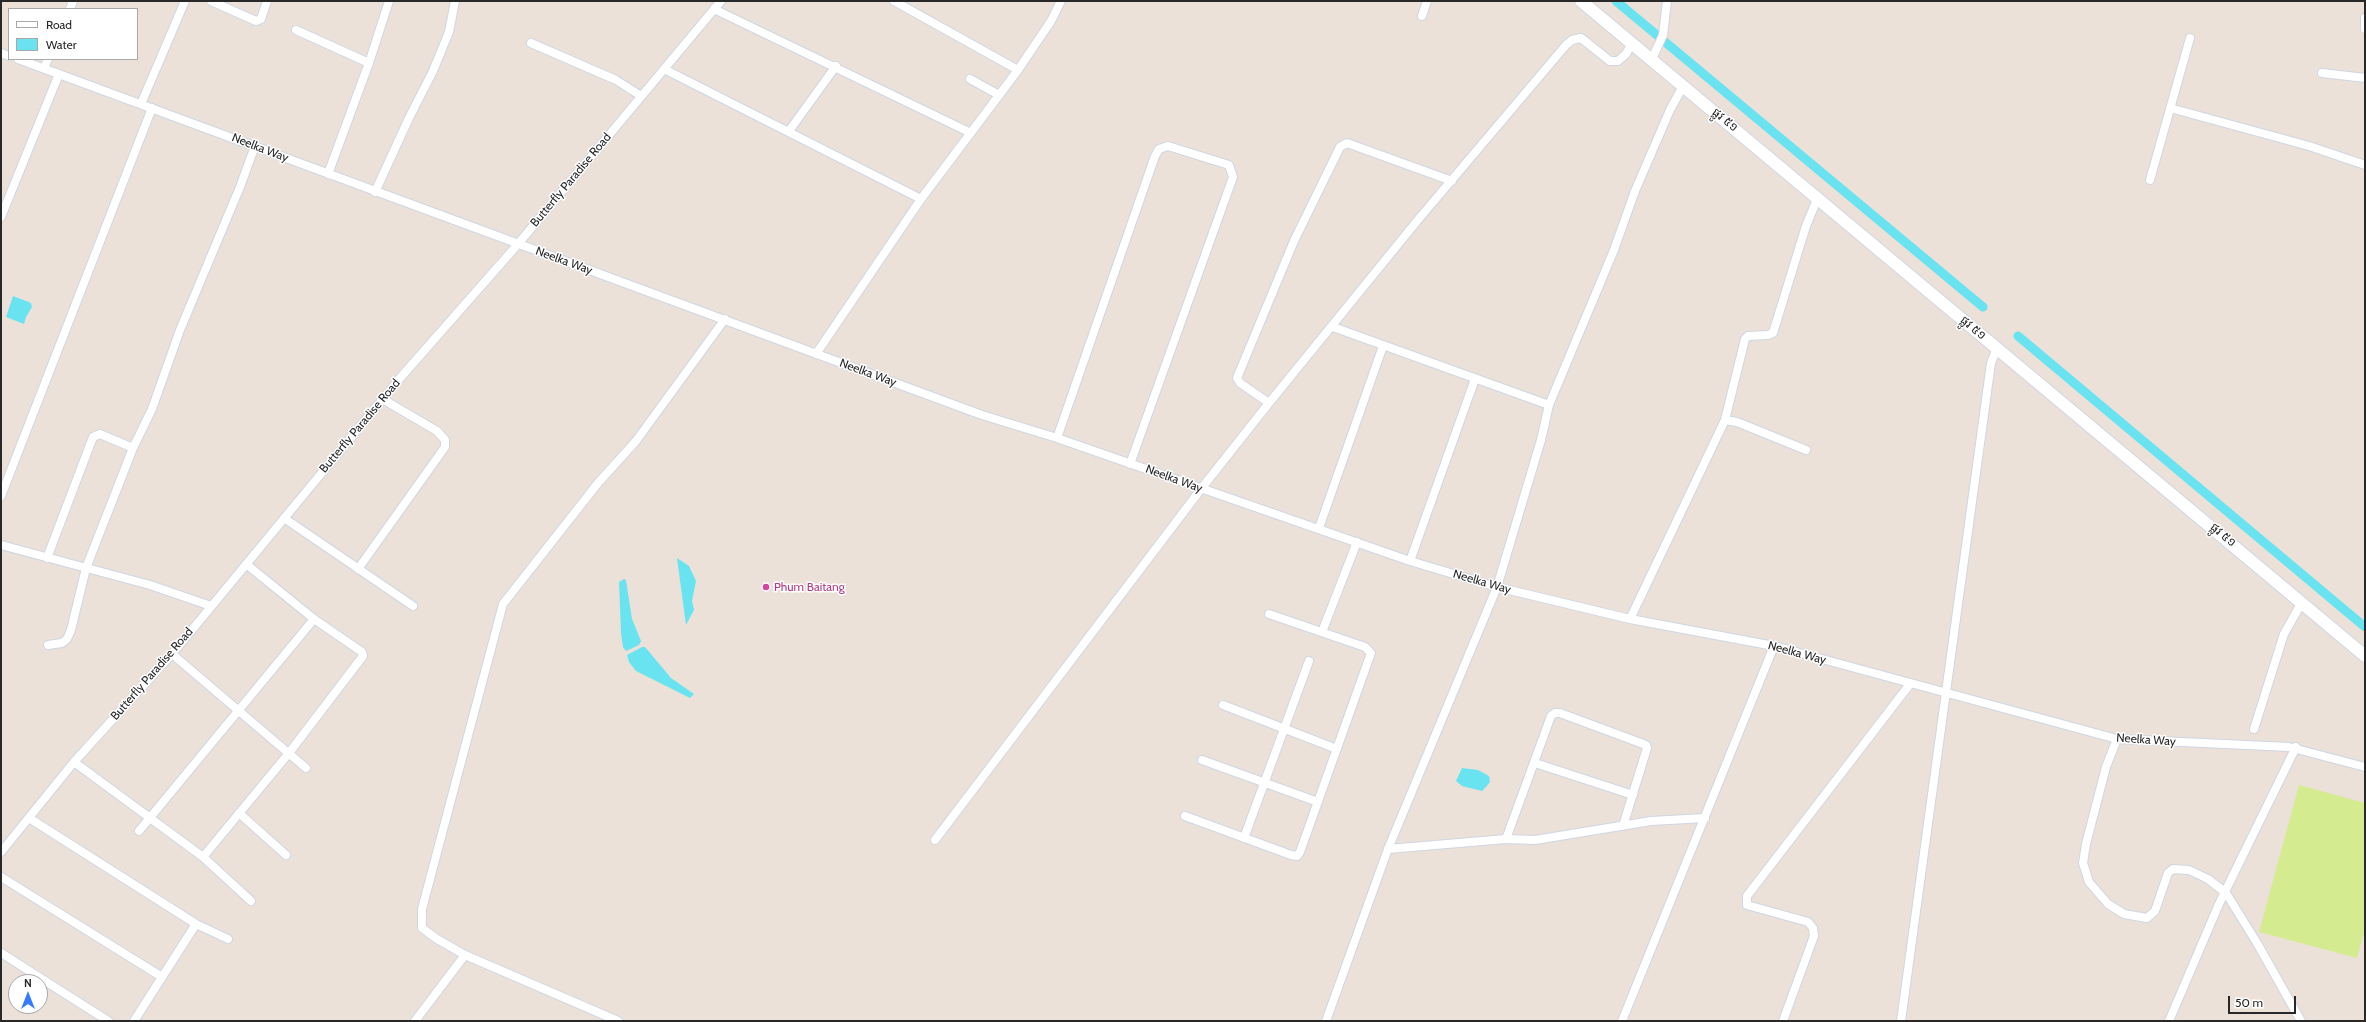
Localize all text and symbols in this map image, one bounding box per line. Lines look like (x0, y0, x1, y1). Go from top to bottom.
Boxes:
legend (8, 8, 138, 60)
text: Road (46, 17, 72, 32)
text: Water (46, 37, 76, 52)
street label: ផ្លូវ ៥១ (1709, 105, 1741, 135)
street label: Butterfly Paradise Road (528, 130, 614, 230)
street label: Neelka Way (230, 131, 290, 165)
street label: Neelka Way (534, 244, 594, 278)
street label: ផ្លូវ ៥១ (1957, 313, 1989, 343)
street label: Neelka Way (838, 356, 898, 390)
street label: Butterfly Paradise Road (317, 376, 403, 476)
street label: Neelka Way (1144, 462, 1204, 496)
street label: ផ្លូវ ៥១ (2207, 520, 2239, 550)
street label: Neelka Way (1451, 567, 1513, 597)
place label: Phum Baitang (774, 580, 845, 594)
marker: Phum Baitang (761, 582, 771, 592)
street label: Butterfly Paradise Road (108, 625, 196, 723)
street label: Neelka Way (1766, 638, 1828, 668)
street label: Neelka Way (2116, 731, 2176, 749)
north arrow (8, 974, 48, 1014)
text: N (24, 976, 32, 990)
scale bar (2230, 988, 2298, 1014)
text: 50 m (2235, 995, 2263, 1010)

